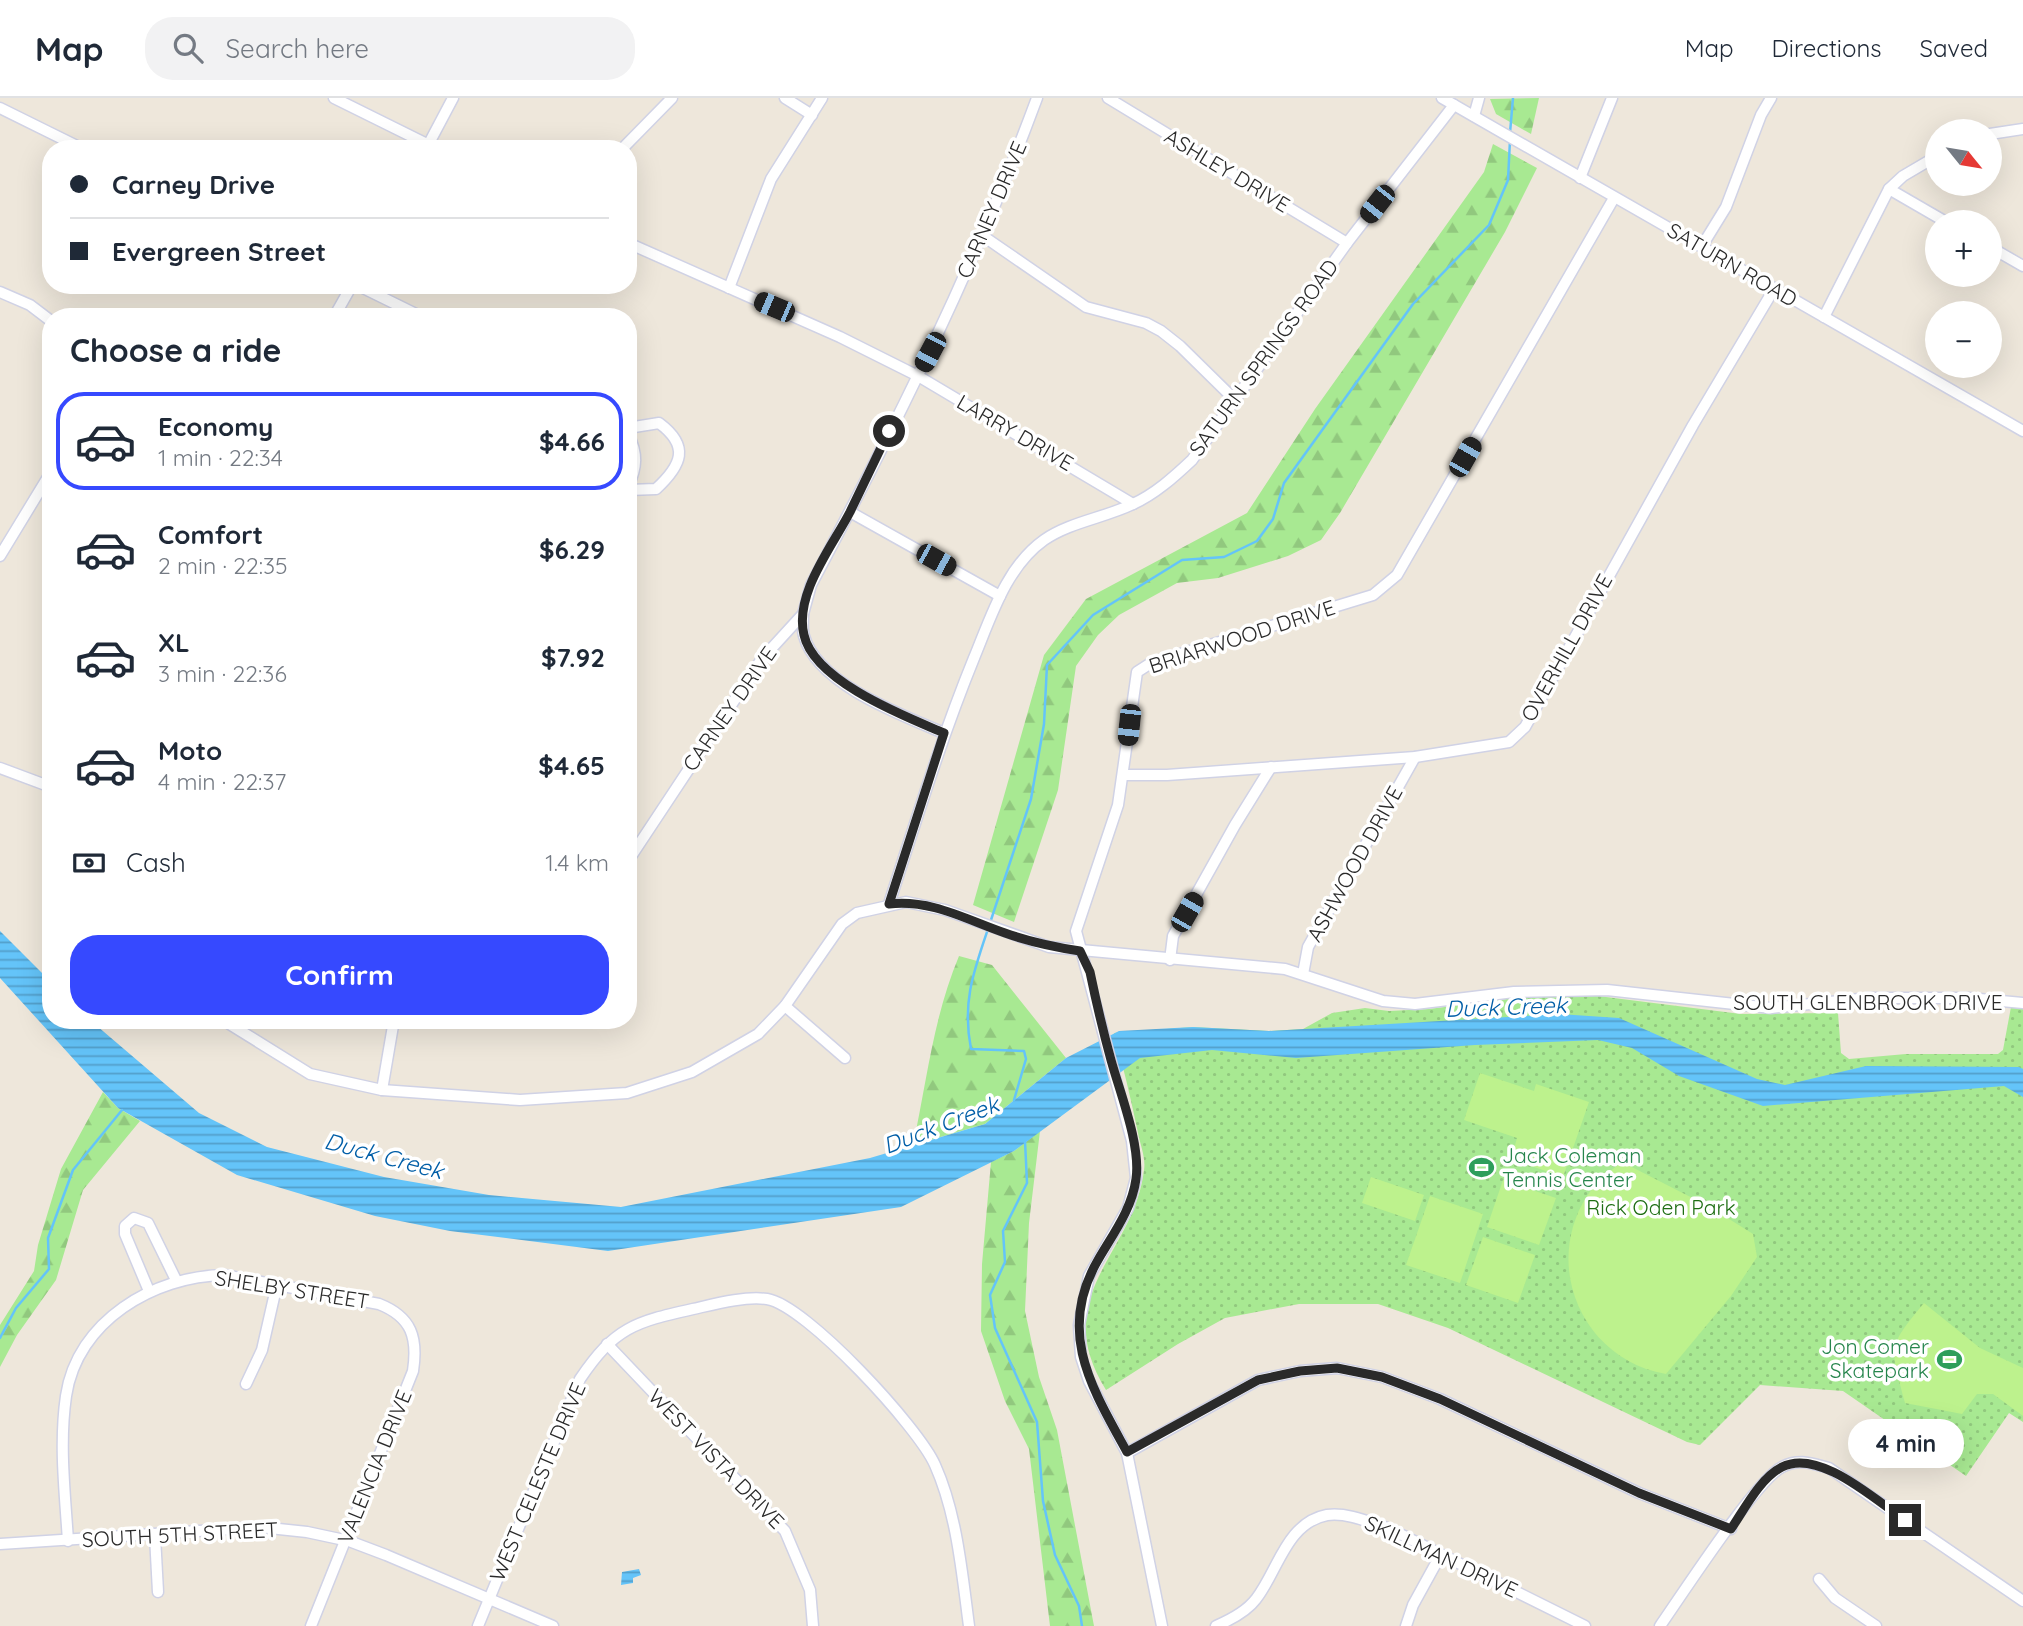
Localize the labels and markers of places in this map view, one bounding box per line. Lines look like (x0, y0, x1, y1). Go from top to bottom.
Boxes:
place label: Jack Coleman Tennis Center (1502, 1142, 1641, 1192)
sports icon: Jack Coleman Tennis Center (1468, 1154, 1496, 1182)
place label: Jon Comer Skatepark (1821, 1333, 1929, 1383)
sports icon: Jon Comer Skatepark (1935, 1345, 1963, 1373)

